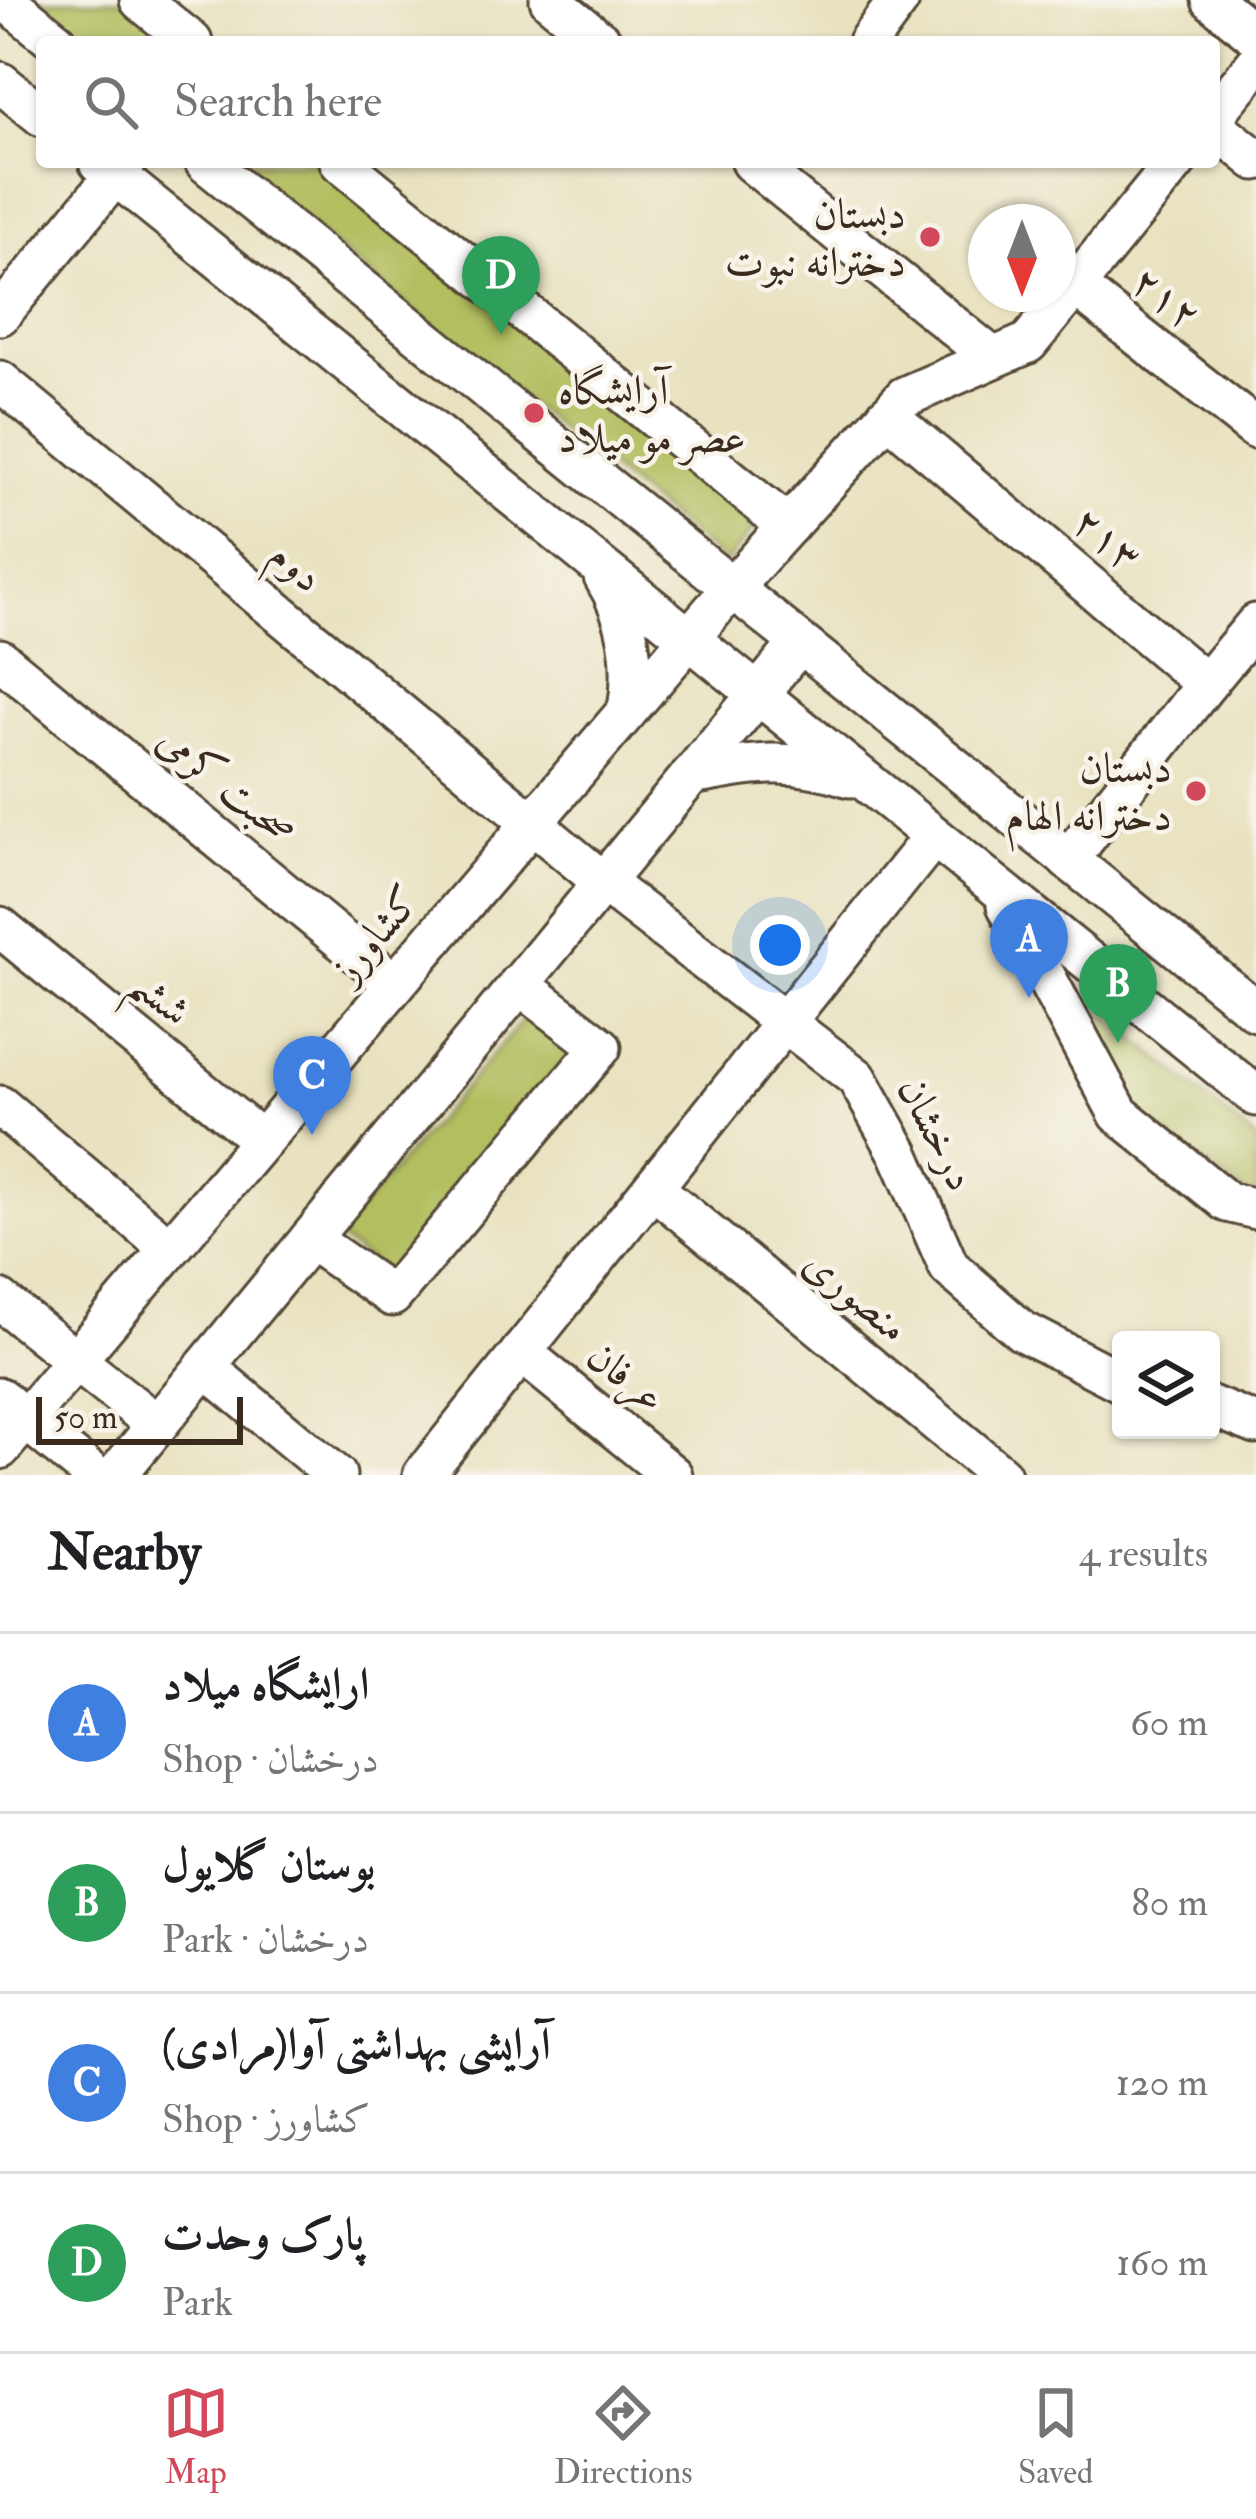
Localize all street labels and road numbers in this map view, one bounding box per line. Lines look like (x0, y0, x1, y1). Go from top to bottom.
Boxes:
street label: ۲۱۲ (1121, 255, 1211, 342)
street label: ۲۱۳ (1062, 496, 1152, 583)
street label: دوم (252, 529, 333, 611)
street label: صحبت کرمی (147, 714, 307, 857)
street label: کشاورز (318, 875, 432, 997)
street label: ششم (110, 957, 201, 1049)
street label: درخشان (886, 1068, 987, 1199)
street label: منصوری (793, 1237, 918, 1354)
street label: عرفان (575, 1330, 675, 1426)

